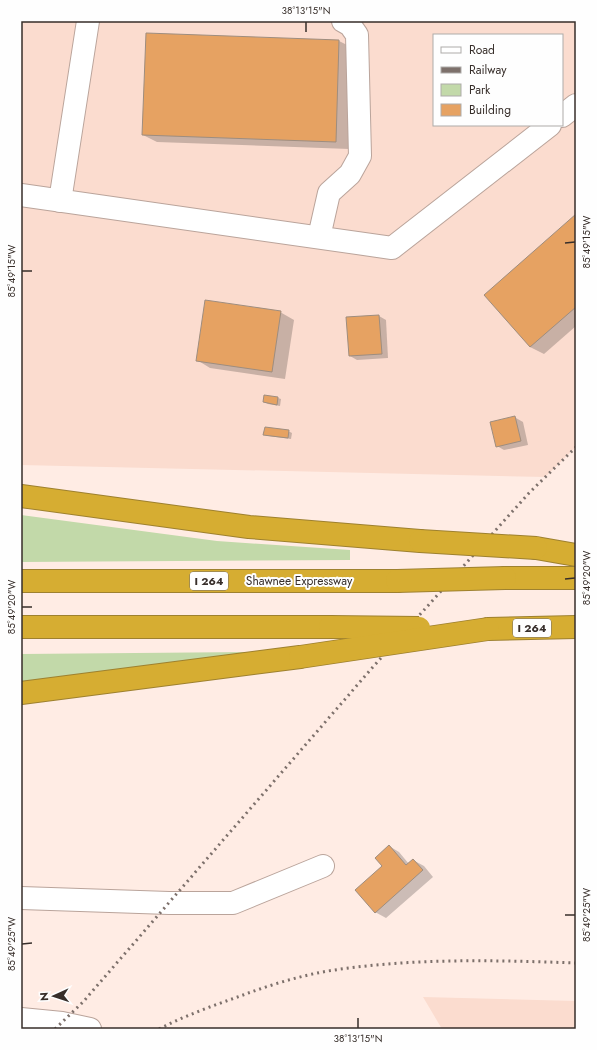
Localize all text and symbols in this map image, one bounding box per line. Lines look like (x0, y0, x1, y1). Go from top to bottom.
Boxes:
text: 38°13'15"N (281, 3, 331, 18)
legend (433, 34, 563, 126)
text: Road (469, 41, 495, 59)
text: Railway (469, 61, 507, 79)
text: Park (469, 81, 491, 99)
text: Building (469, 101, 511, 119)
text: 85°49'15"W (579, 215, 594, 269)
text: 85°49'15"W (4, 244, 19, 298)
text: 85°49'20"W (579, 551, 594, 605)
road number: I 264 (190, 572, 228, 590)
street label: Shawnee Expressway (246, 572, 353, 590)
text: 85°49'20"W (4, 580, 19, 634)
road number: I 264 (513, 619, 551, 637)
text: 85°49'25"W (579, 888, 594, 942)
text: 85°49'25"W (4, 917, 19, 971)
north arrow (34, 976, 74, 1016)
text: N (36, 992, 52, 1001)
text: 38°13'15"N (333, 1031, 383, 1046)

